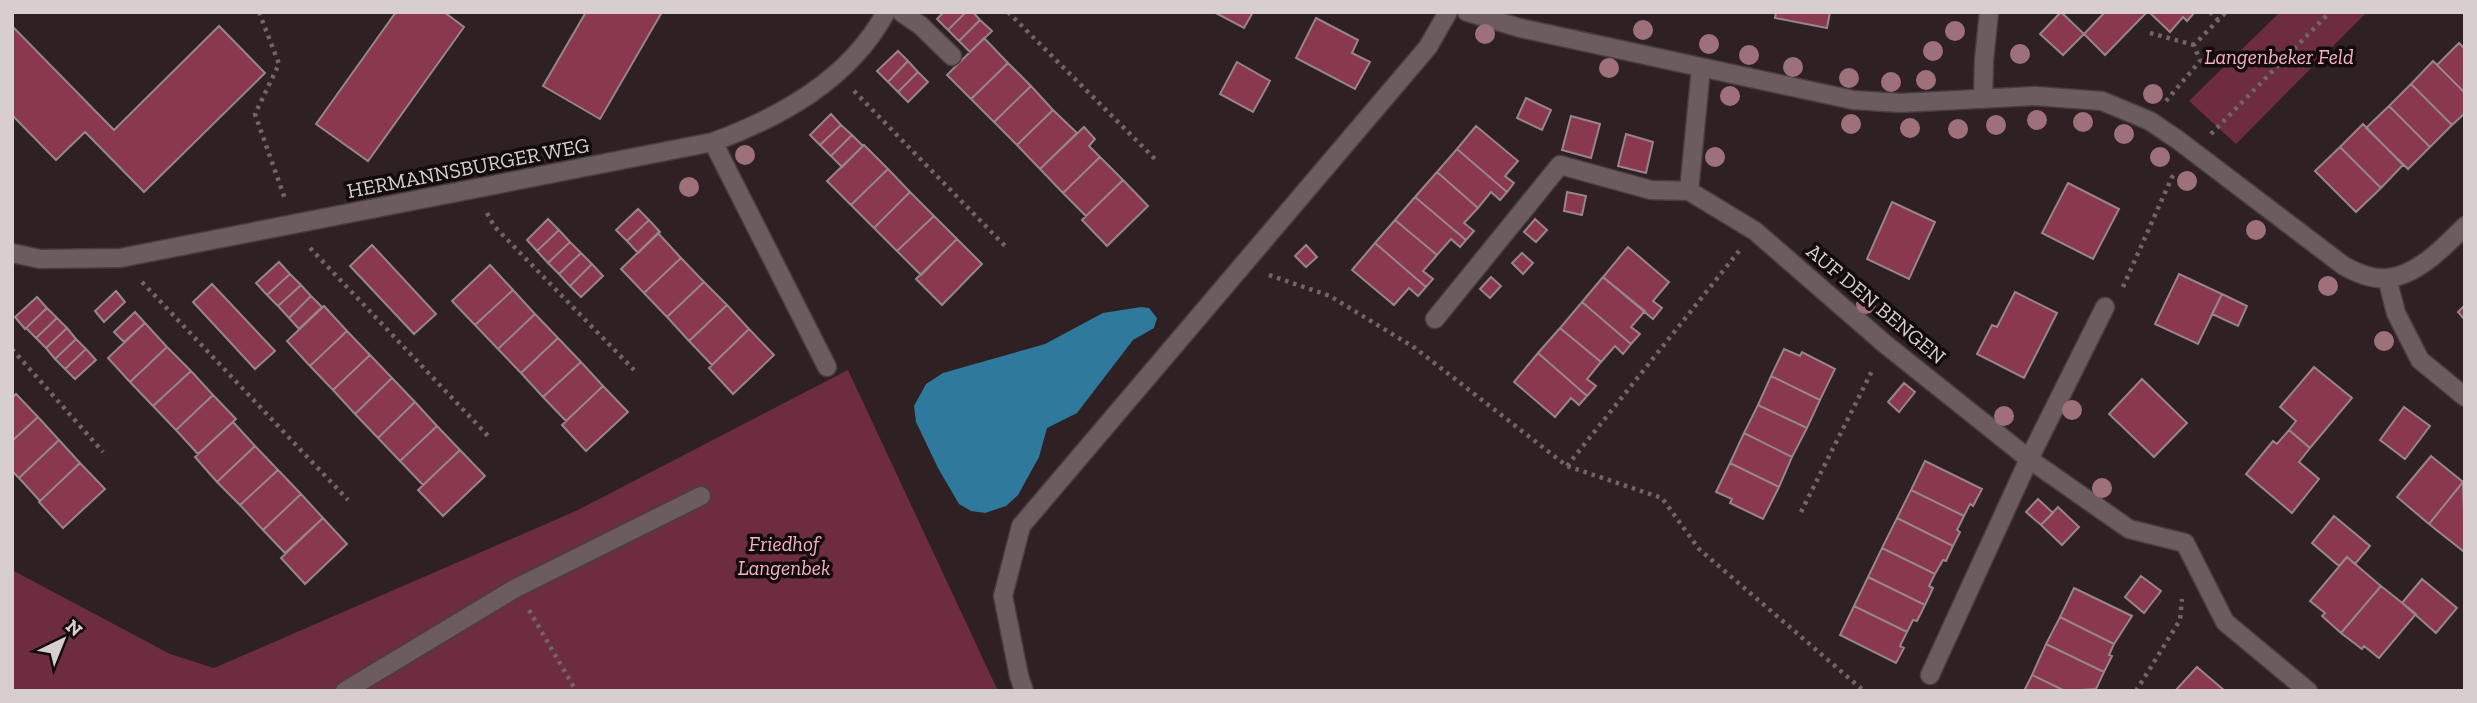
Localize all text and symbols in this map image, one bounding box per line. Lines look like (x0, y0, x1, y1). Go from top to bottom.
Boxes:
park label: Langenbeker Feld (2204, 44, 2354, 69)
street label: HERMANNSBURGER WEG (345, 132, 591, 203)
street label: AUF DEN BENGEN (1802, 238, 1951, 369)
park label: Friedhof Langenbek (738, 531, 830, 580)
north arrow (28, 605, 98, 675)
text: N (61, 615, 87, 641)

